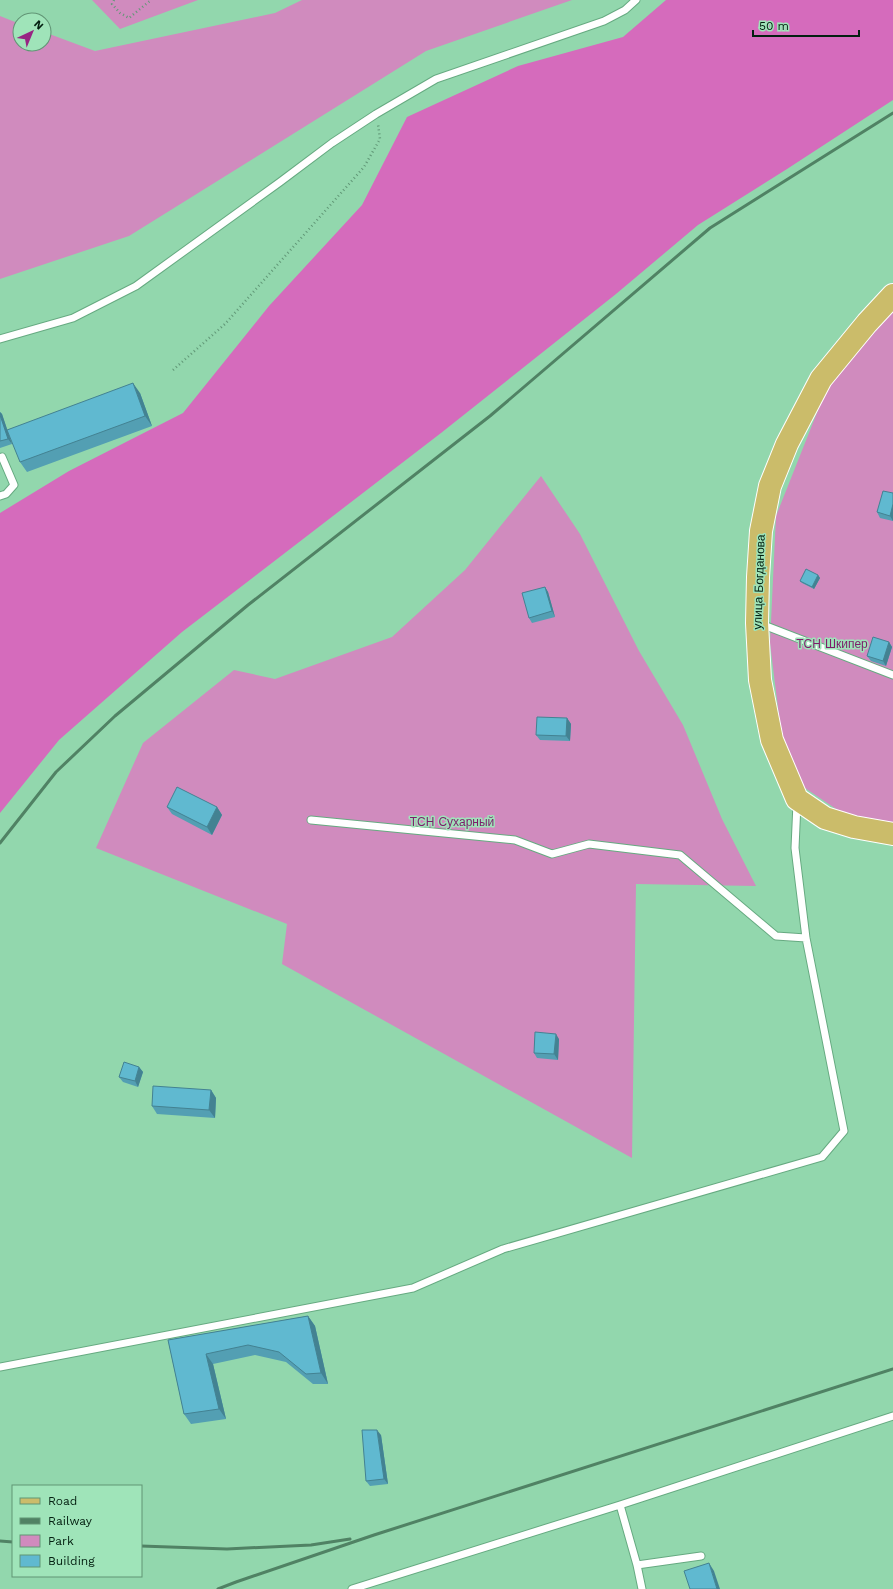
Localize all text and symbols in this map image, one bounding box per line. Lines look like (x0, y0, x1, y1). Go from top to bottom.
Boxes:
north arrow (12, 12, 52, 52)
scale bar (753, 12, 859, 38)
text: N (31, 18, 46, 33)
text: 50 m (759, 19, 789, 33)
street label: улица Богданова (750, 534, 768, 630)
park label: ТСН Шкипер (796, 637, 868, 651)
park label: ТСН Сухарный (410, 815, 494, 829)
legend (12, 1485, 142, 1577)
text: Road (48, 1494, 77, 1508)
text: Railway (48, 1514, 93, 1528)
text: Park (48, 1534, 74, 1548)
text: Building (48, 1554, 95, 1568)

